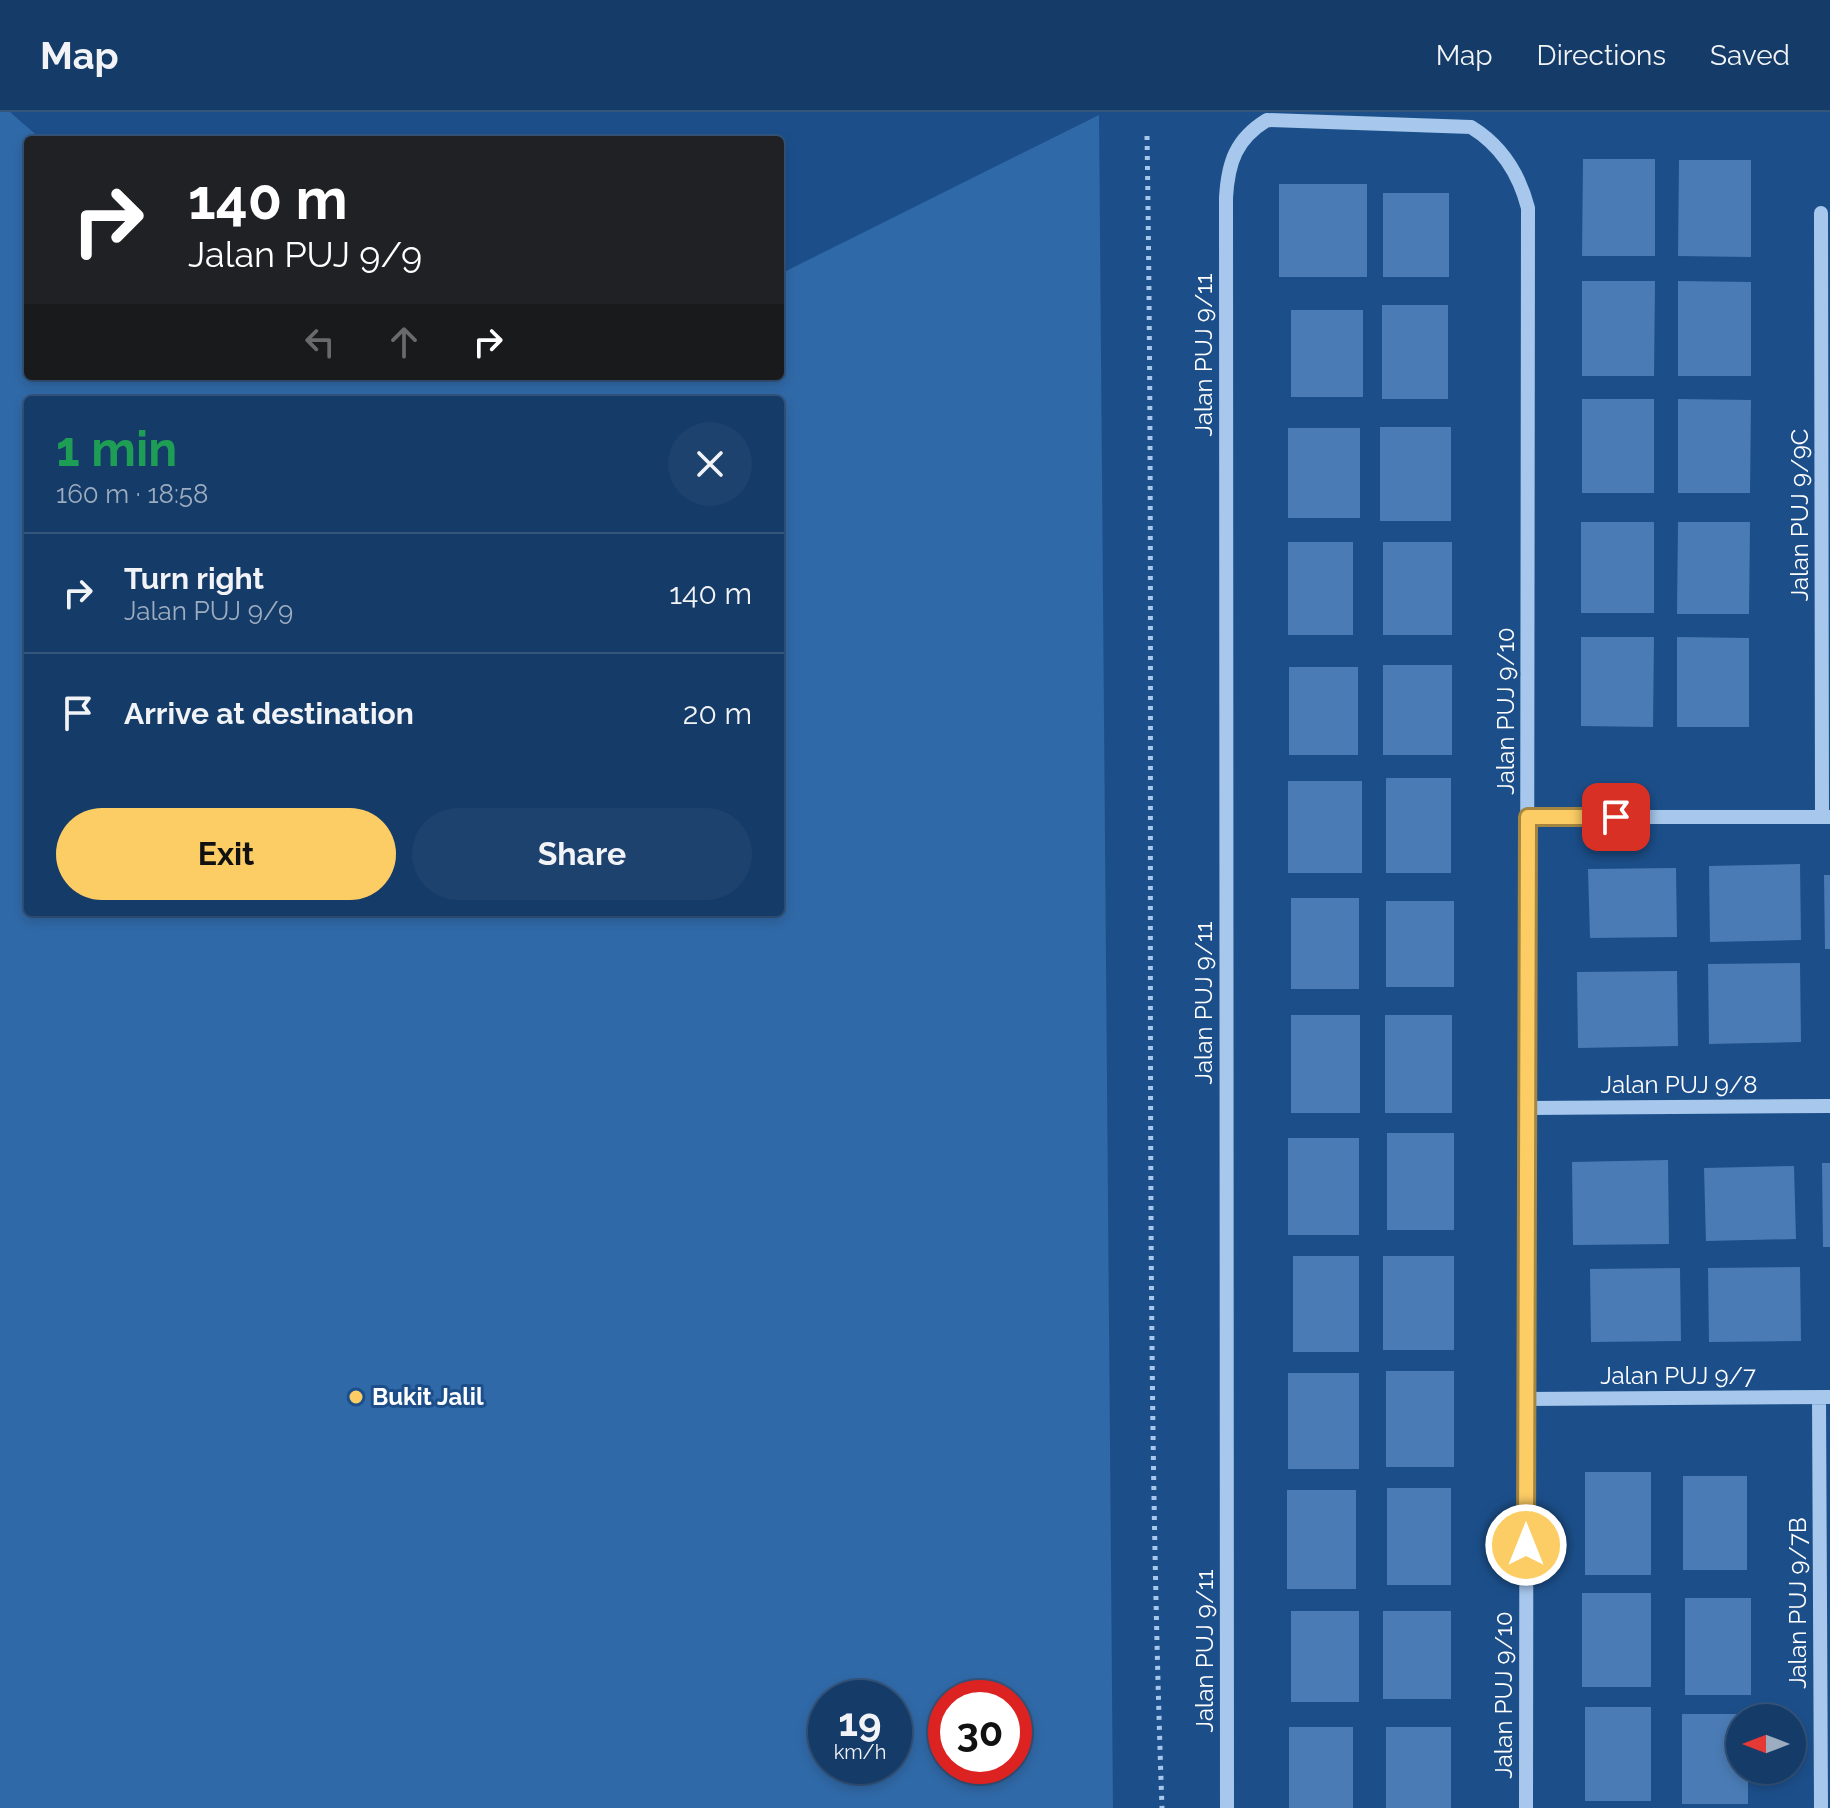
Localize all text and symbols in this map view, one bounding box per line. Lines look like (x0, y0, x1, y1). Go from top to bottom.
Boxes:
text: Map (40, 33, 119, 78)
text: Map (1436, 39, 1493, 72)
text: Directions (1537, 39, 1666, 72)
text: Saved (1710, 39, 1790, 72)
text: 140 m (188, 166, 348, 232)
icon: right (56, 168, 160, 272)
text: Jalan PUJ 9/9 (188, 233, 422, 275)
street label: Jalan PUJ 9/11 (1189, 274, 1218, 436)
icon: left (298, 320, 342, 364)
icon: ahead (382, 320, 426, 364)
icon: right (466, 320, 510, 364)
text: 1 min (56, 421, 177, 477)
button: close (668, 422, 752, 506)
street label: Jalan PUJ 9/9C (1785, 429, 1814, 601)
text: 160 m · 18:58 (56, 479, 208, 509)
text: Turn right (124, 561, 264, 596)
icon: right (56, 571, 100, 615)
text: 140 m (669, 576, 752, 611)
text: Jalan PUJ 9/9 (124, 596, 293, 626)
street label: Jalan PUJ 9/10 (1491, 627, 1520, 795)
icon: arrive (56, 691, 100, 735)
text: Arrive at destination (124, 696, 414, 731)
text: 20 m (683, 696, 752, 731)
pin (1582, 783, 1650, 851)
icon: arrive (1594, 795, 1638, 839)
button: Exit (56, 808, 396, 900)
button: Share (412, 808, 752, 900)
street label: Jalan PUJ 9/11 (1189, 922, 1218, 1084)
street label: Jalan PUJ 9/8 (1601, 1070, 1757, 1099)
street label: Jalan PUJ 9/7 (1600, 1361, 1756, 1390)
place label: Bukit Jalil (372, 1382, 484, 1411)
marker: Bukit Jalil (347, 1388, 365, 1406)
position arrow (1484, 1503, 1568, 1587)
street label: Jalan PUJ 9/7B (1783, 1517, 1812, 1689)
street label: Jalan PUJ 9/11 (1190, 1570, 1219, 1732)
street label: Jalan PUJ 9/10 (1489, 1611, 1518, 1779)
speed limit sign: 30 (928, 1680, 1032, 1784)
text: 19 (838, 1698, 882, 1745)
north arrow (1726, 1704, 1806, 1784)
map controls (1726, 1704, 1806, 1784)
text: km/h (834, 1740, 886, 1764)

